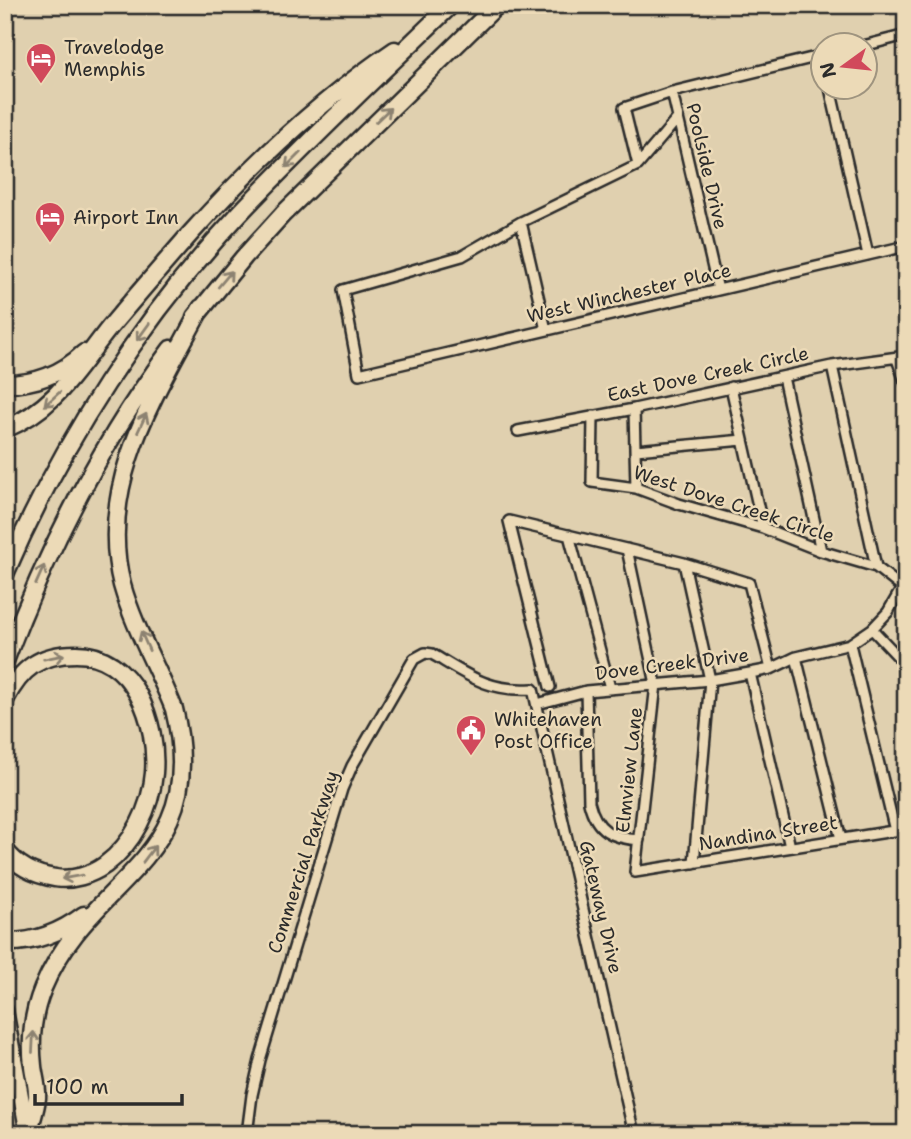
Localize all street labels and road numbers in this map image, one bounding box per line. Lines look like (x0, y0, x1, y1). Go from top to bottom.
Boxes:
street label: Poolside Drive (680, 100, 734, 232)
street label: West Winchester Place (524, 257, 734, 329)
street label: East Dove Creek Circle (605, 340, 811, 408)
street label: West Dove Creek Circle (630, 460, 838, 548)
street label: Dove Creek Drive (594, 642, 750, 686)
street label: Elmview Lane (610, 706, 648, 834)
street label: Commercial Parkway (262, 767, 344, 957)
street label: Nandina Street (697, 810, 839, 856)
street label: Gateway Drive (574, 838, 628, 976)

